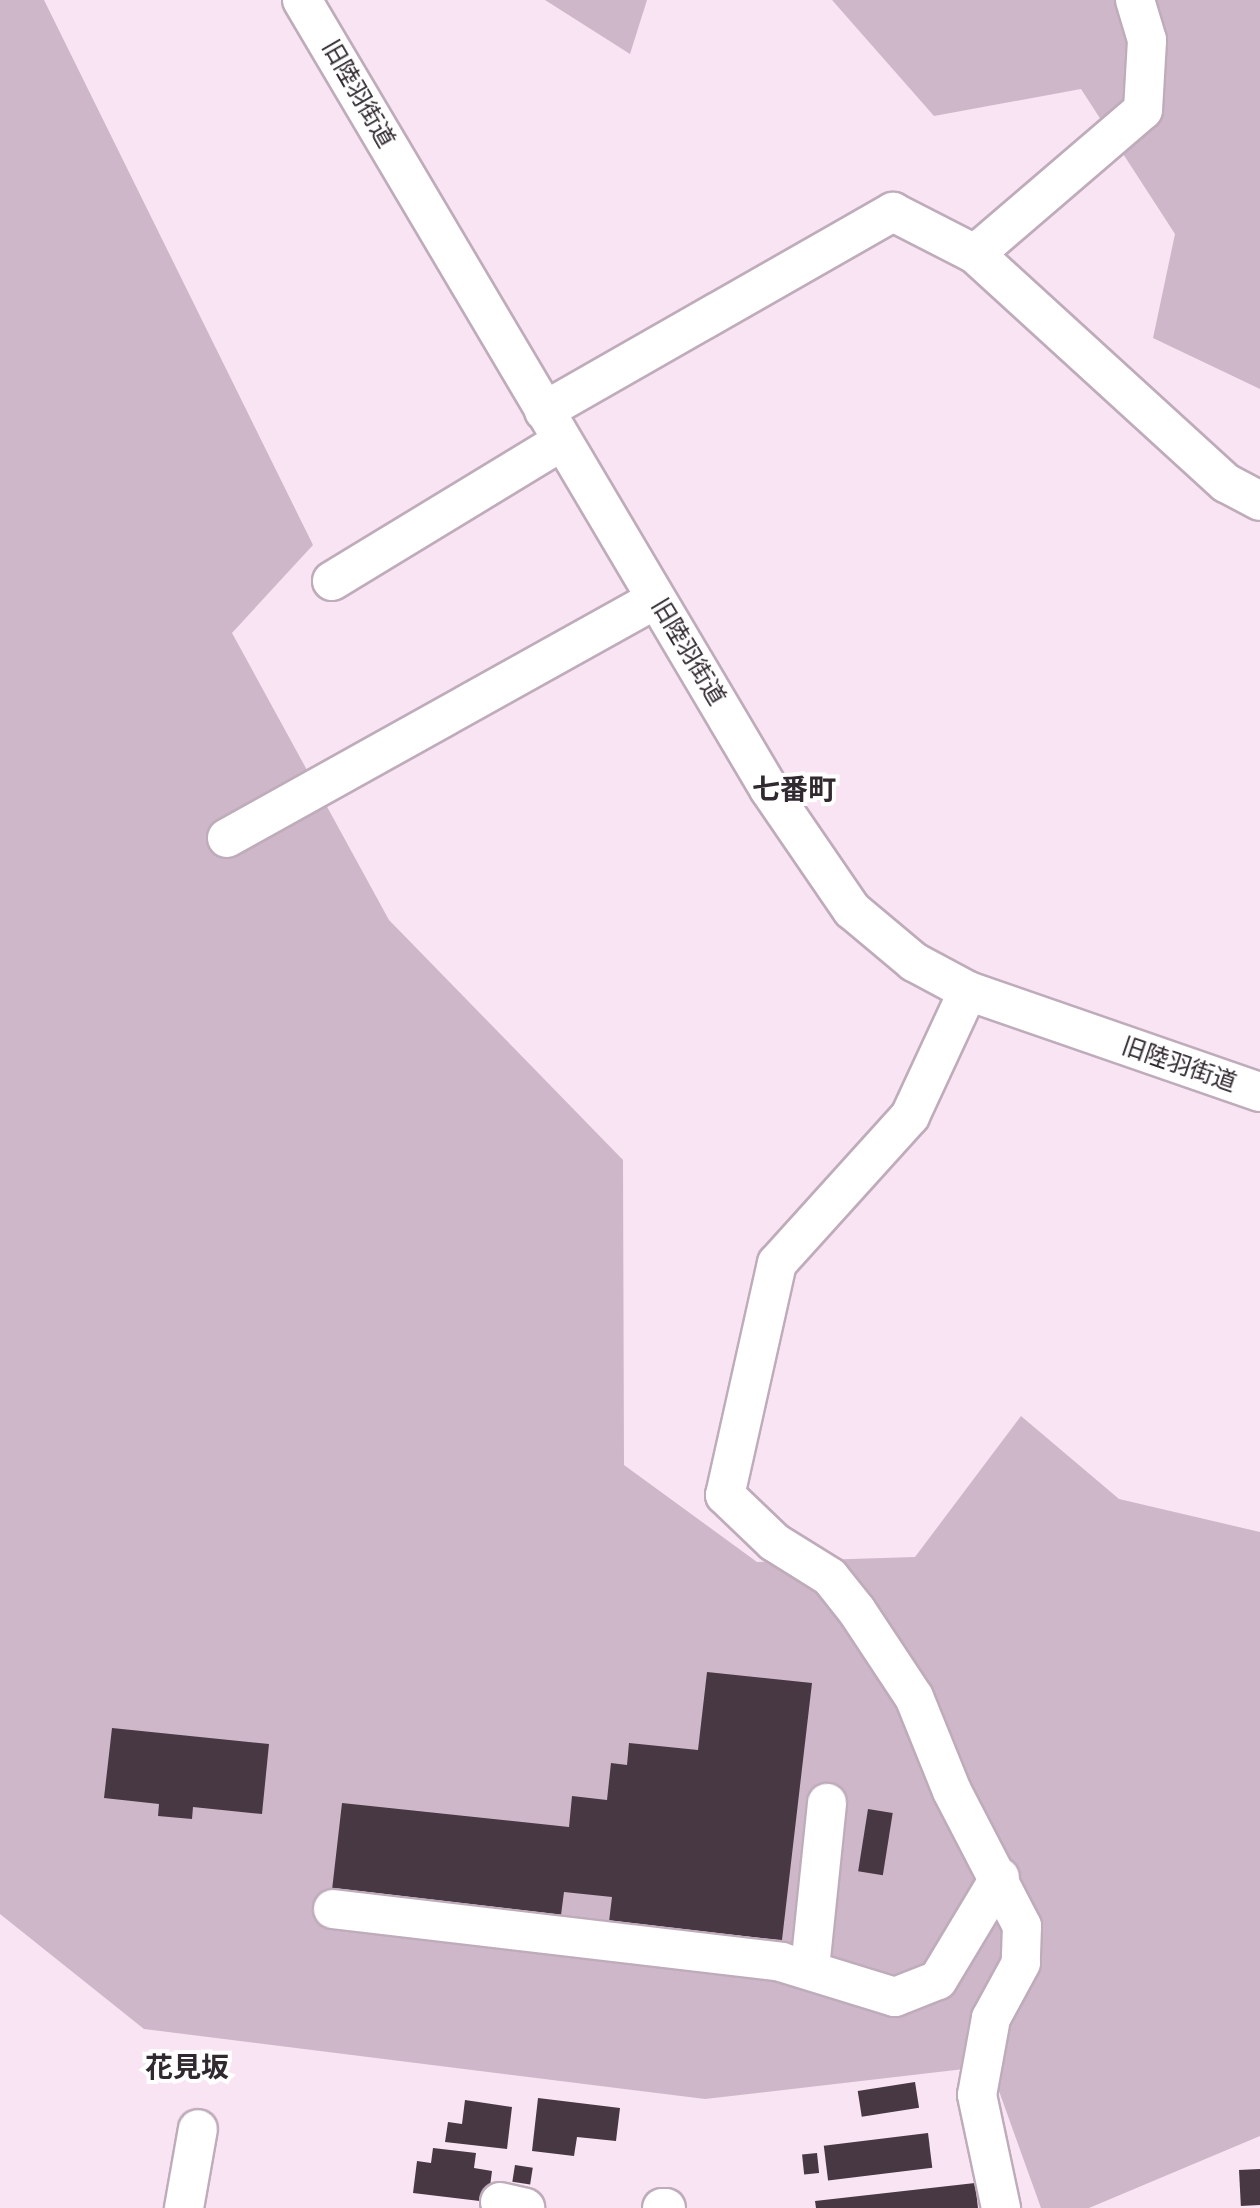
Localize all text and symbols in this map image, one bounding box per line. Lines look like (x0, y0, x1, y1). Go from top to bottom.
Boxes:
street label: 旧陸羽街道 (316, 35, 400, 153)
street label: 旧陸羽街道 (645, 593, 731, 711)
district label: 七番町 (752, 773, 836, 807)
street label: 旧陸羽街道 (1118, 1032, 1240, 1098)
district label: 花見坂 (145, 2051, 229, 2085)

